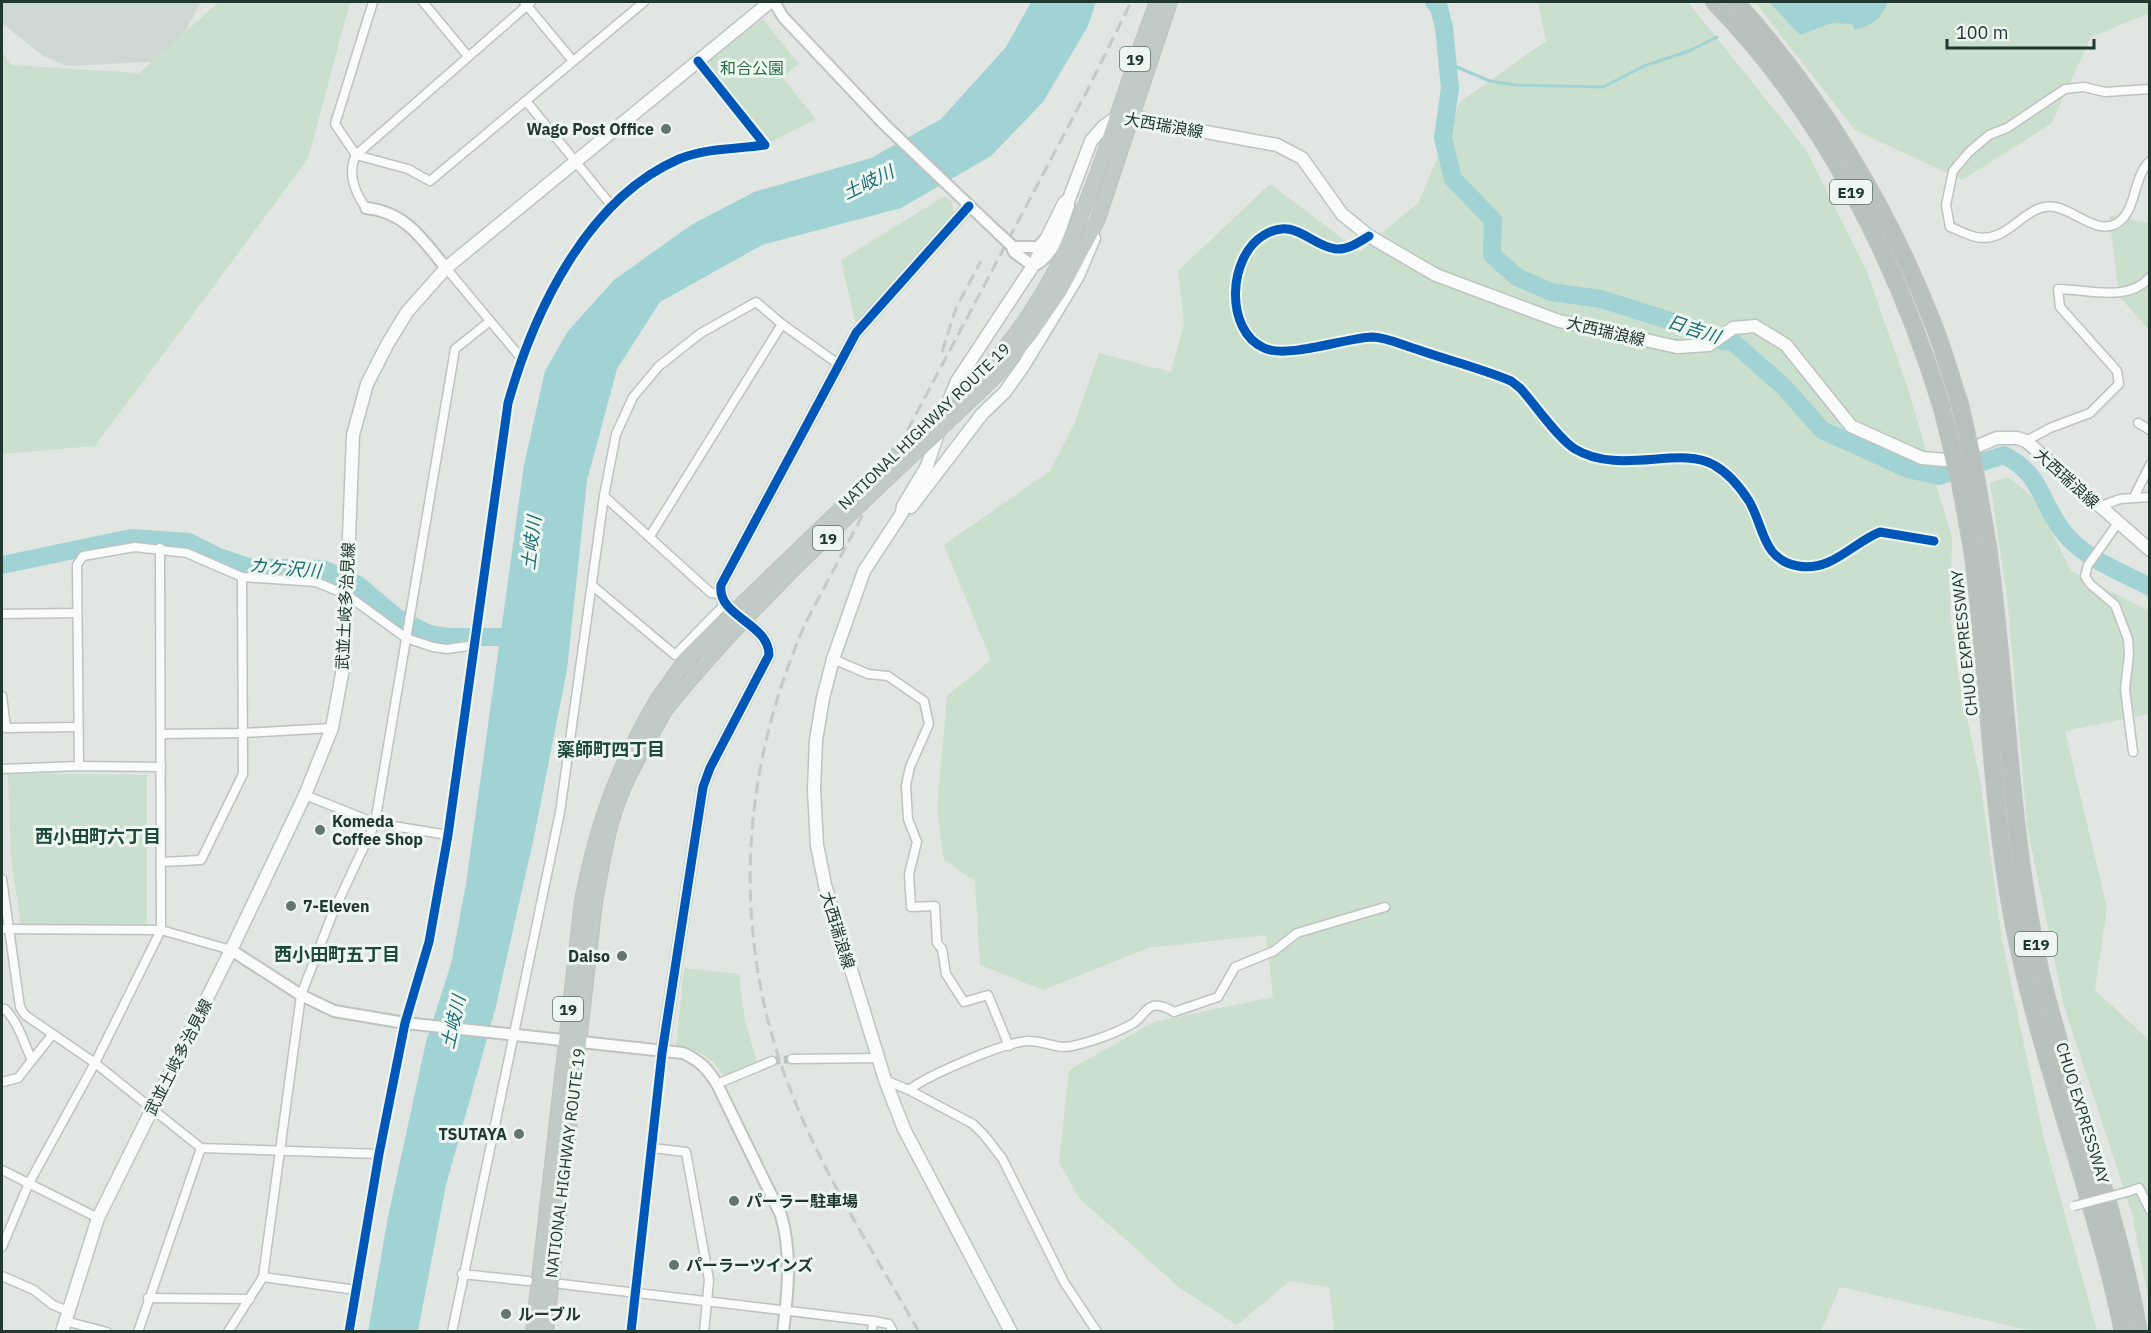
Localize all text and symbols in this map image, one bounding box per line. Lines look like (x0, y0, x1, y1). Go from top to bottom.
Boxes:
scale bar (1947, 12, 2094, 50)
text: 100 m (1956, 21, 2008, 44)
road number: 19 (1120, 47, 1150, 71)
park label: 和合公園 (720, 58, 784, 78)
street label: 大西瑞浪線 (1123, 108, 1205, 142)
place label: Wago Post Office (526, 119, 654, 139)
marker: Wago Post Office (659, 122, 673, 136)
water label: 土岐川 (839, 159, 899, 204)
road number: E19 (1830, 180, 1872, 204)
water label: 日吉川 (1665, 310, 1725, 349)
street label: 大西瑞浪線 (1565, 312, 1647, 350)
street label: NATIONAL HIGHWAY ROUTE 19 (834, 338, 1014, 514)
street label: 大西瑞浪線 (2031, 444, 2103, 512)
water label: 土岐川 (516, 513, 546, 571)
road number: 19 (813, 526, 843, 550)
street label: 武並土岐多治見線 (332, 542, 358, 670)
water label: カケ沢川 (248, 553, 324, 583)
street label: CHUO EXPRESSWAY (1946, 568, 1982, 717)
district label: 薬師町四丁目 (557, 738, 665, 761)
place label: Komeda Coffee Shop (332, 811, 423, 849)
marker: Komeda Coffee Shop (313, 823, 327, 837)
district label: 西小田町六丁目 (35, 825, 161, 848)
street label: 大西瑞浪線 (817, 889, 859, 971)
place label: 7-Eleven (303, 896, 369, 916)
marker: 7-Eleven (284, 899, 298, 913)
road number: E19 (2015, 932, 2057, 956)
district label: 西小田町五丁目 (274, 943, 400, 966)
place label: Daiso (568, 946, 610, 966)
marker: Daiso (615, 949, 629, 963)
water label: 土岐川 (436, 991, 471, 1051)
street label: 武並土岐多治見線 (140, 995, 216, 1119)
road number: 19 (553, 997, 583, 1021)
street label: CHUO EXPRESSWAY (2052, 1040, 2114, 1187)
street label: NATIONAL HIGHWAY ROUTE 19 (541, 1047, 589, 1279)
place label: TSUTAYA (438, 1124, 507, 1144)
marker: TSUTAYA (512, 1127, 526, 1141)
place label: パーラー駐車場 (746, 1191, 858, 1211)
marker: パーラー駐車場 (727, 1194, 741, 1208)
place label: パーラーツインズ (686, 1255, 813, 1275)
marker: パーラーツインズ (667, 1258, 681, 1272)
place label: ルーブル (518, 1304, 581, 1324)
marker: ルーブル (499, 1307, 513, 1321)

